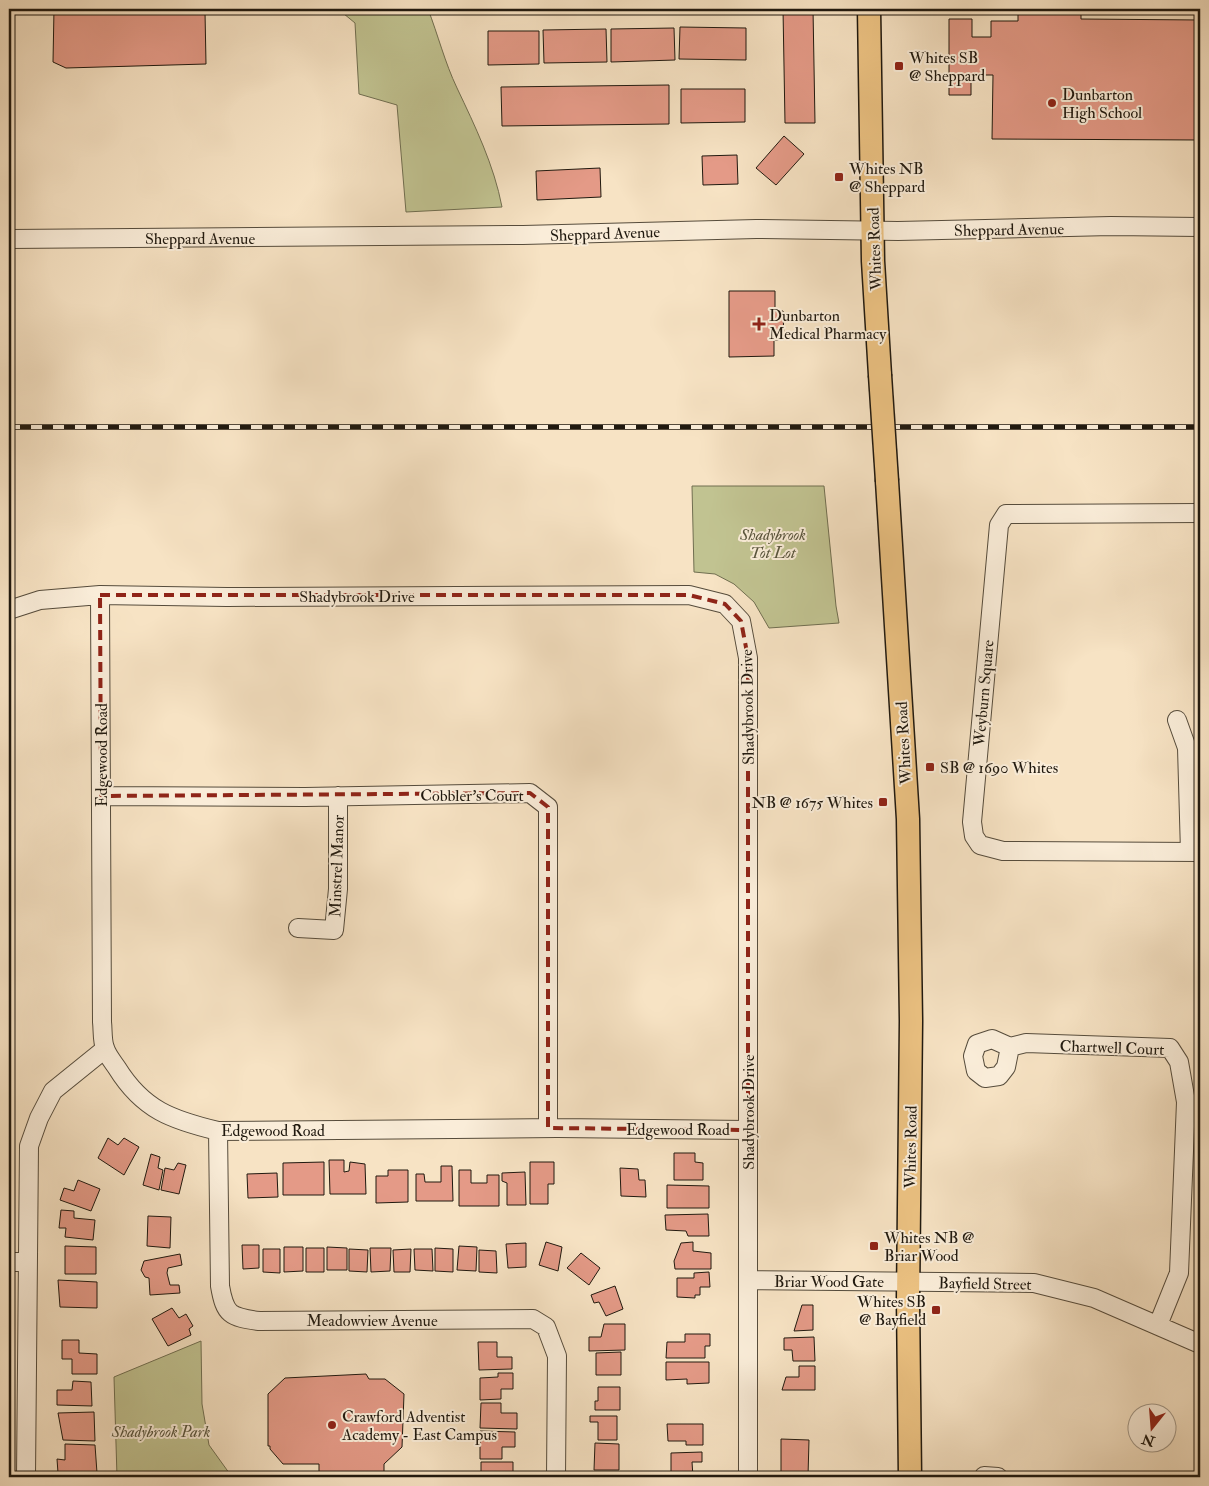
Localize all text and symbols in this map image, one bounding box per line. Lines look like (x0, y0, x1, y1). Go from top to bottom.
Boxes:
place label: Whites SB @ Sheppard (908, 48, 985, 87)
marker: Whites SB @ Sheppard (893, 60, 905, 72)
place label: Dunbarton High School (1062, 85, 1142, 123)
marker: Dunbarton High School (1046, 97, 1058, 109)
place label: Whites NB @ Sheppard (848, 159, 925, 198)
marker: Whites NB @ Sheppard (833, 171, 845, 183)
street label: Whites Road (864, 207, 886, 292)
street label: Sheppard Avenue (954, 219, 1065, 242)
street label: Sheppard Avenue (550, 222, 661, 247)
street label: Sheppard Avenue (145, 229, 255, 250)
place label: Dunbarton Medical Pharmacy (769, 306, 887, 344)
marker: Dunbarton Medical Pharmacy (753, 318, 765, 330)
park label: Shadybrook Tot Lot (739, 525, 806, 563)
street label: Shadybrook Drive (299, 587, 415, 607)
street label: Weyburn Square (969, 639, 999, 748)
street label: Shadybrook Drive (737, 649, 759, 765)
street label: Whites Road (892, 701, 916, 786)
street label: Edgewood Road (92, 703, 112, 807)
place label: SB @ 1690 Whites (940, 758, 1058, 778)
marker: SB @ 1690 Whites (924, 761, 936, 773)
street label: Cobbler's Court (420, 786, 524, 806)
place label: NB @ 1675 Whites (751, 793, 873, 813)
marker: NB @ 1675 Whites (877, 796, 889, 808)
street label: Minstrel Manor (325, 814, 349, 918)
street label: Chartwell Court (1059, 1036, 1165, 1060)
street label: Shadybrook Drive (739, 1054, 759, 1170)
street label: Whites Road (900, 1105, 922, 1190)
street label: Edgewood Road (626, 1120, 730, 1140)
street label: Edgewood Road (221, 1121, 325, 1141)
place label: Whites NB @ Briar Wood (883, 1228, 974, 1266)
marker: Whites NB @ Briar Wood (868, 1240, 880, 1252)
street label: Briar Wood Gate (774, 1272, 884, 1292)
street label: Bayfield Street (938, 1273, 1032, 1295)
place label: Whites SB @ Bayfield (856, 1292, 926, 1330)
marker: Whites SB @ Bayfield (930, 1304, 942, 1316)
street label: Meadowview Avenue (306, 1311, 438, 1331)
north arrow (1126, 1404, 1176, 1454)
place label: Crawford Adventist Academy - East Campus (341, 1407, 497, 1446)
marker: Crawford Adventist Academy - East Campus (326, 1419, 338, 1431)
park label: Shadybrook Park (111, 1422, 211, 1442)
text: N (1139, 1430, 1158, 1450)

